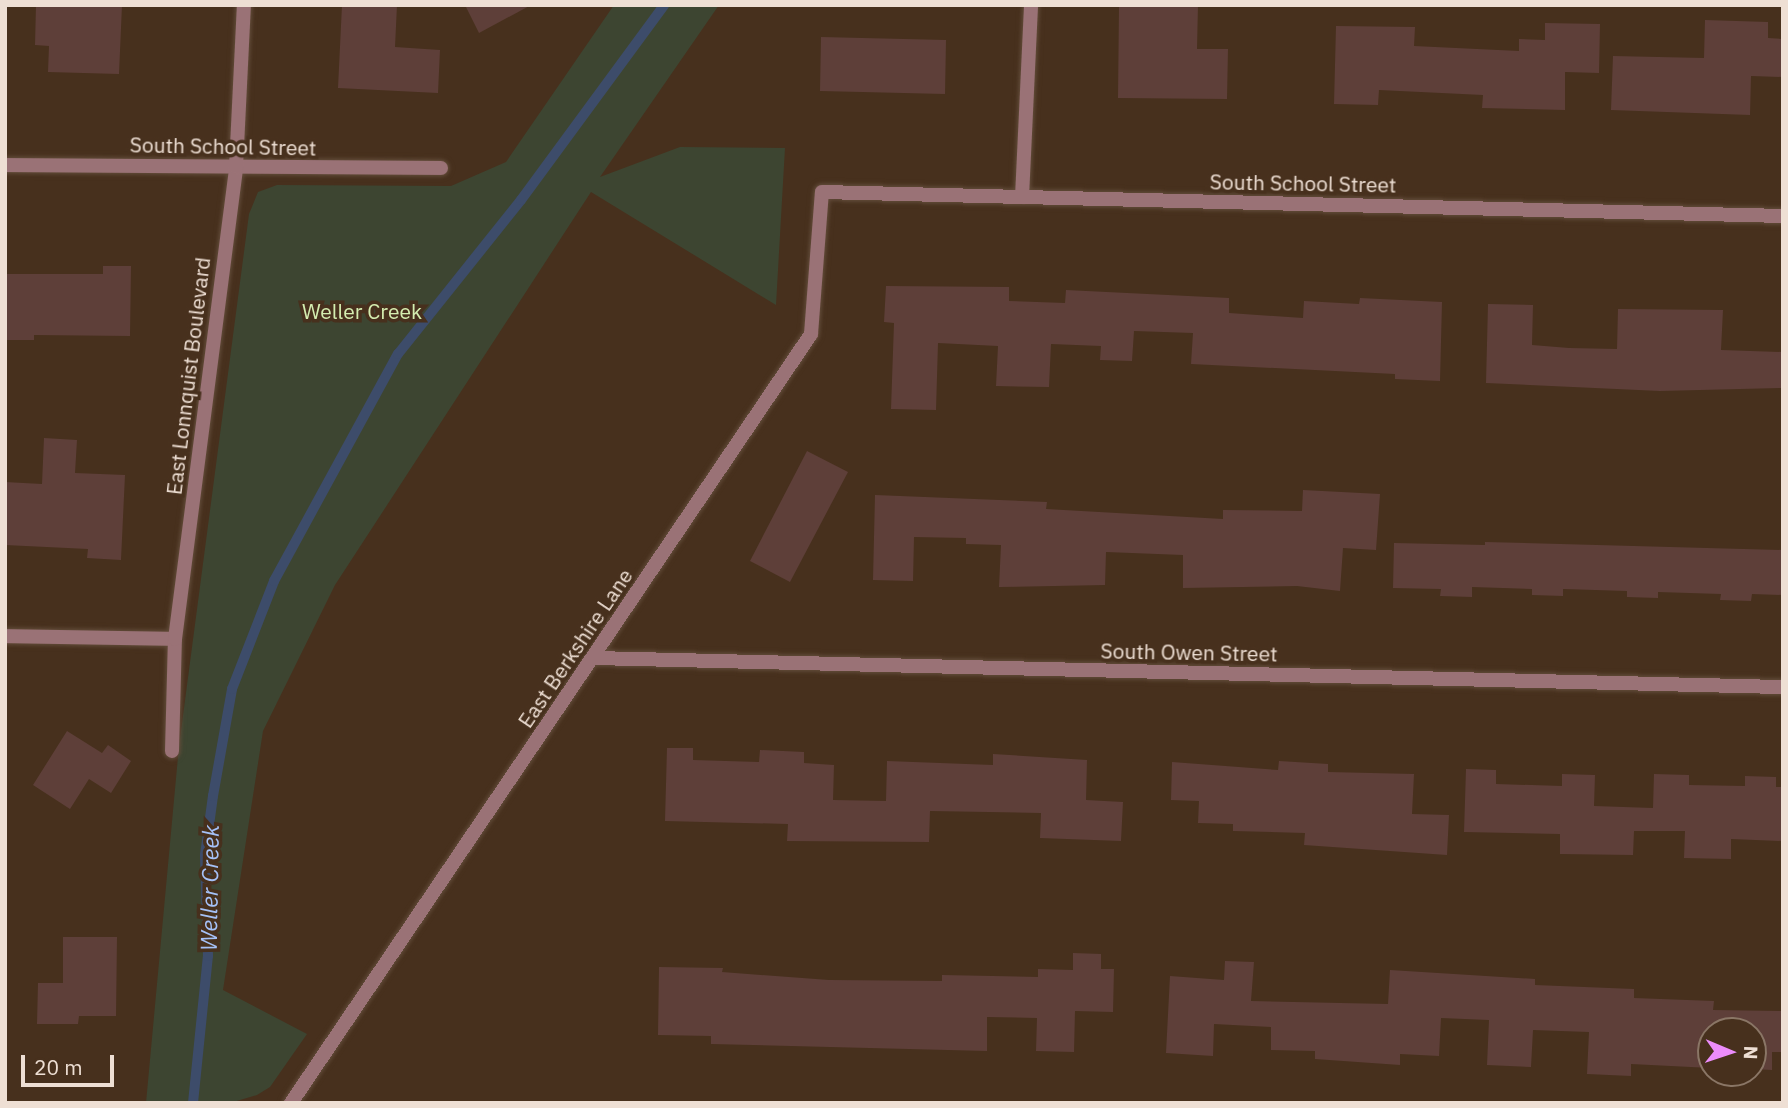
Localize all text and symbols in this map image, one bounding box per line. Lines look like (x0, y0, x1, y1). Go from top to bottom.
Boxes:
street label: South School Street (129, 132, 317, 160)
street label: South School Street (1209, 169, 1397, 197)
street label: East Lonnquist Boulevard (161, 256, 215, 496)
park label: Weller Creek (302, 298, 422, 324)
street label: East Berkshire Lane (512, 564, 638, 732)
street label: South Owen Street (1100, 638, 1278, 666)
water label: Weller Creek (194, 825, 224, 951)
north arrow (1697, 1017, 1767, 1087)
scale bar (24, 1042, 117, 1086)
text: N (1739, 1045, 1763, 1060)
text: 20 m (34, 1053, 83, 1081)

